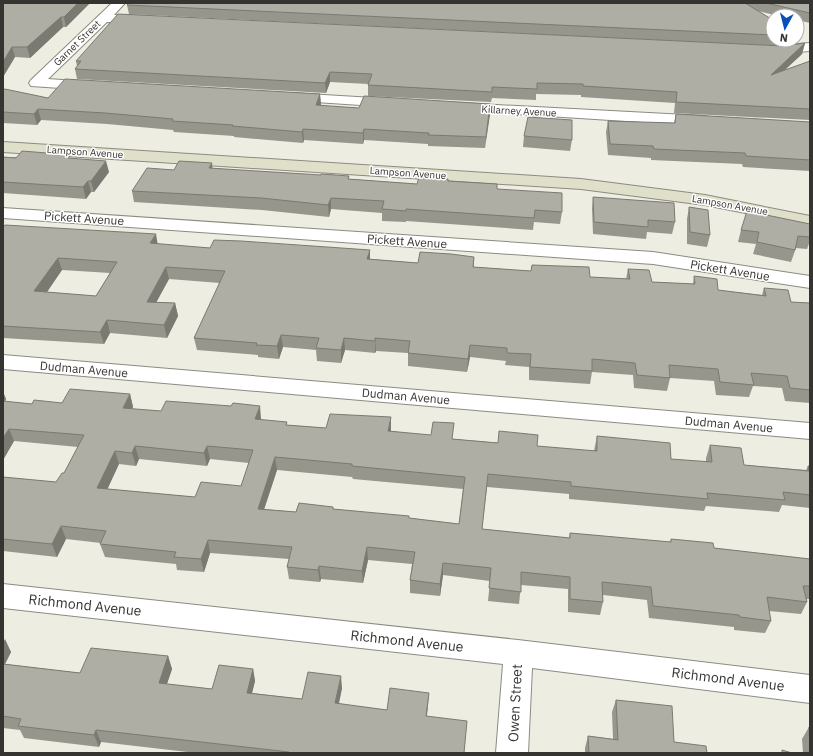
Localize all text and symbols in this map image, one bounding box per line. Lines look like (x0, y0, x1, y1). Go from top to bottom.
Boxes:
north arrow (765, 8, 805, 48)
street label: Garnet Street (51, 17, 104, 69)
text: N (779, 30, 789, 45)
street label: Killarney Avenue (481, 103, 557, 119)
street label: Lampson Avenue (46, 143, 124, 161)
street label: Lampson Avenue (369, 164, 447, 182)
street label: Lampson Avenue (691, 192, 769, 218)
street label: Pickett Avenue (43, 208, 125, 228)
street label: Pickett Avenue (366, 231, 448, 251)
street label: Pickett Avenue (689, 256, 771, 284)
street label: Dudman Avenue (39, 358, 129, 380)
street label: Dudman Avenue (361, 385, 451, 407)
street label: Dudman Avenue (684, 413, 774, 435)
street label: Richmond Avenue (28, 590, 143, 620)
street label: Richmond Avenue (350, 626, 465, 656)
street label: Richmond Avenue (671, 663, 786, 695)
street label: Owen Street (504, 664, 526, 742)

